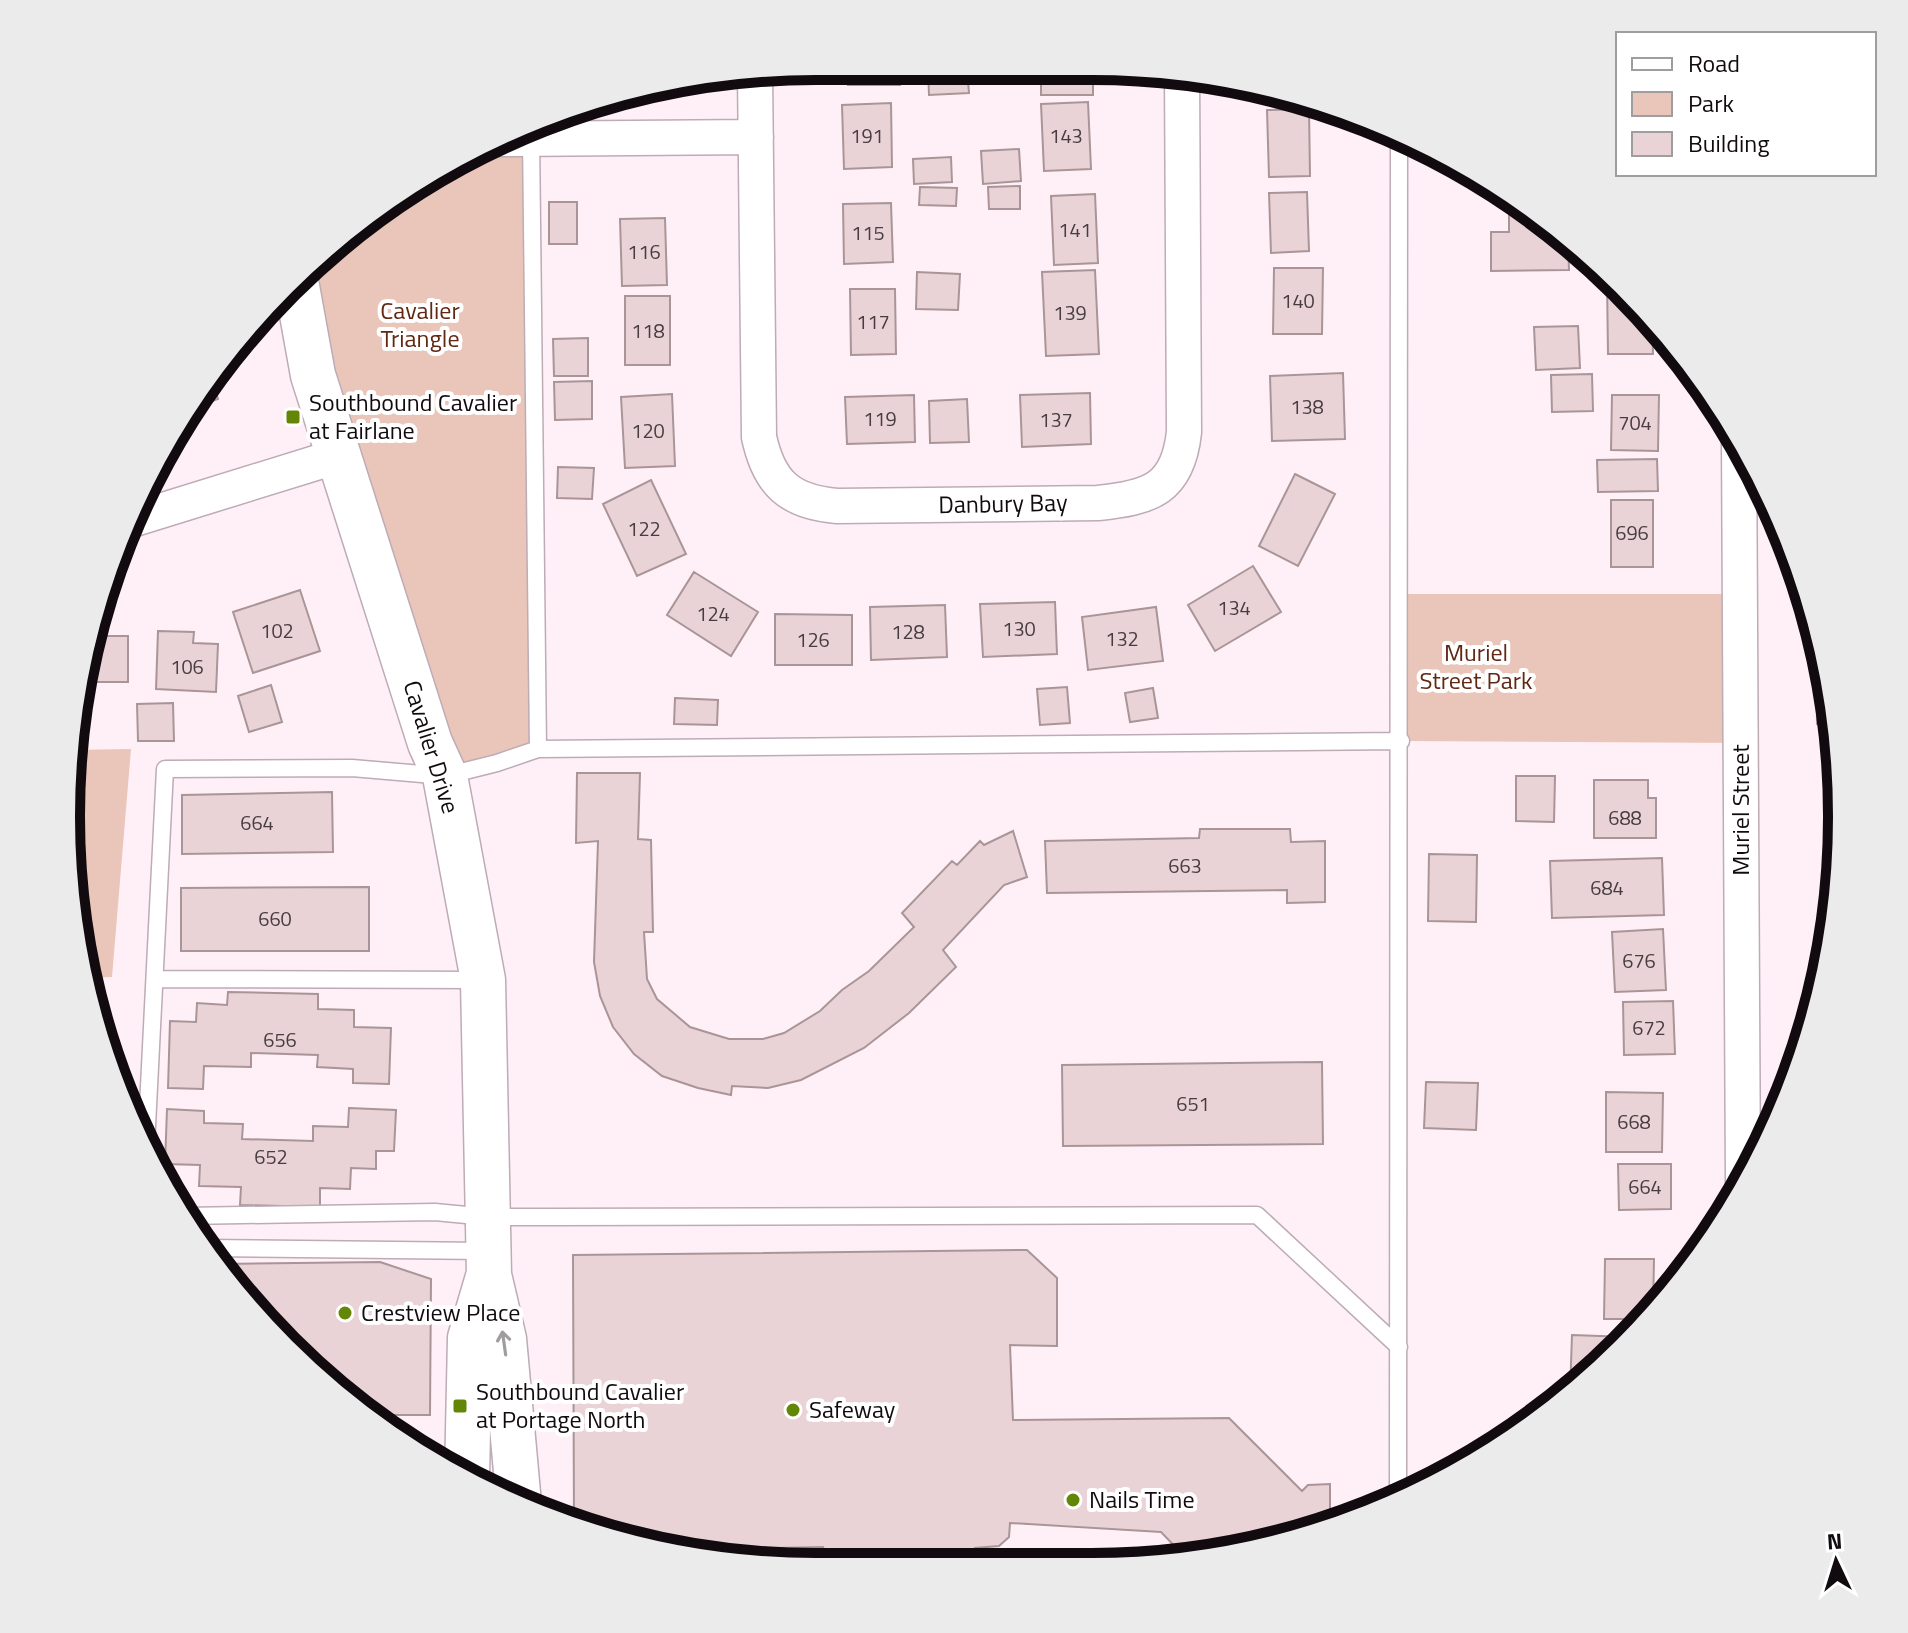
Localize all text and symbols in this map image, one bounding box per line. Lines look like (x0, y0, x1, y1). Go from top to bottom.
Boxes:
legend (1616, 32, 1876, 176)
text: Road (1688, 45, 1740, 81)
text: Park (1688, 85, 1734, 121)
house number: 191 (850, 120, 884, 151)
house number: 143 (1049, 120, 1083, 151)
text: Building (1688, 125, 1770, 161)
house number: 141 (1058, 214, 1092, 245)
house number: 115 (851, 217, 885, 248)
house number: 116 (627, 236, 661, 267)
house number: 140 (1281, 285, 1315, 316)
park label: Cavalier Triangle (380, 292, 460, 356)
house number: 139 (1053, 297, 1087, 328)
house number: 117 (856, 306, 890, 337)
house number: 118 (631, 315, 665, 346)
place label: Southbound Cavalier at Fairlane (309, 384, 517, 448)
house number: 138 (1290, 391, 1324, 422)
house number: 119 (863, 403, 897, 434)
house number: 137 (1039, 404, 1073, 435)
house number: 704 (1618, 407, 1652, 438)
marker: Southbound Cavalier at Fairlane (284, 408, 302, 426)
house number: 120 (631, 415, 665, 446)
street label: Danbury Bay (938, 484, 1068, 522)
house number: 122 (627, 513, 661, 544)
house number: 696 (1615, 517, 1649, 548)
house number: 134 (1217, 592, 1251, 623)
house number: 124 (696, 598, 730, 629)
house number: 130 (1002, 613, 1036, 644)
house number: 102 (260, 615, 294, 646)
house number: 128 (891, 616, 925, 647)
house number: 132 (1105, 623, 1139, 654)
house number: 126 (796, 624, 830, 655)
park label: Muriel Street Park (1419, 634, 1533, 698)
house number: 106 (170, 651, 204, 682)
street label: Cavalier Drive (395, 676, 469, 818)
street label: Muriel Street (1722, 744, 1758, 876)
house number: 688 (1608, 802, 1642, 833)
house number: 664 (240, 807, 274, 838)
house number: 663 (1168, 850, 1202, 881)
house number: 684 (1590, 872, 1624, 903)
house number: 660 (258, 903, 292, 934)
house number: 676 (1622, 945, 1656, 976)
house number: 672 (1632, 1012, 1666, 1043)
house number: 656 (263, 1024, 297, 1055)
house number: 651 (1176, 1088, 1210, 1119)
house number: 668 (1617, 1106, 1651, 1137)
house number: 652 (254, 1141, 288, 1172)
house number: 664 (1628, 1171, 1662, 1202)
place label: Crestview Place (361, 1294, 520, 1330)
marker: Crestview Place (336, 1304, 354, 1322)
one-way arrow (496, 1331, 511, 1356)
place label: Southbound Cavalier at Portage North (476, 1373, 684, 1437)
place label: Safeway (809, 1391, 896, 1427)
marker: Southbound Cavalier at Portage North (451, 1397, 469, 1415)
marker: Safeway (784, 1401, 802, 1419)
place label: Nails Time (1089, 1481, 1195, 1517)
marker: Nails Time (1064, 1491, 1082, 1509)
north arrow (1796, 1521, 1876, 1601)
text: N (1826, 1524, 1843, 1559)

